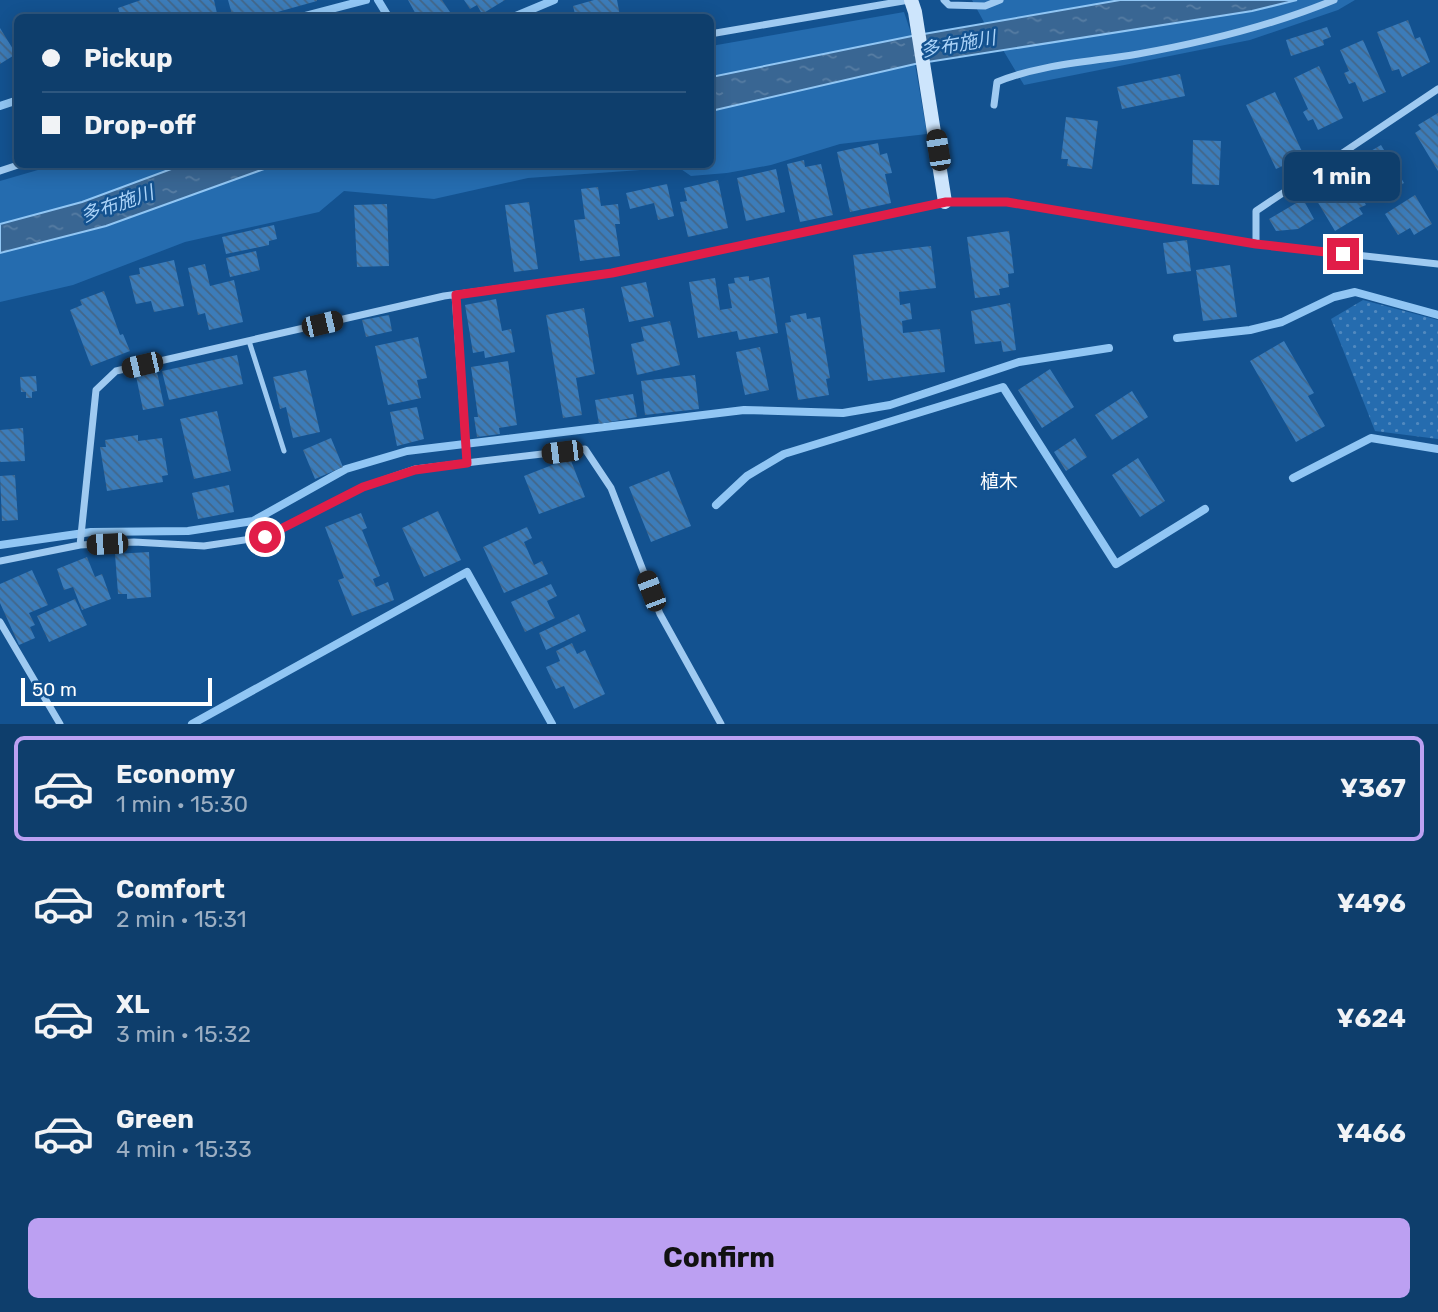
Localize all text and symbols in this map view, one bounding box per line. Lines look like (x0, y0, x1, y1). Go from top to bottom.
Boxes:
water label: 多布施川 (919, 26, 999, 62)
text: Pickup (84, 43, 173, 74)
text: Drop-off (84, 110, 196, 141)
car (925, 128, 952, 172)
callout: 1 min (1285, 152, 1401, 202)
text: 1 min (1313, 162, 1371, 190)
water label: 多布施川 (77, 180, 159, 227)
route end (1327, 238, 1359, 270)
car (300, 309, 345, 339)
car (120, 350, 165, 380)
car (540, 439, 585, 465)
district label: 植木 (980, 470, 1018, 493)
route start (249, 521, 281, 553)
car (86, 532, 129, 556)
car (634, 568, 669, 614)
scale bar (21, 675, 212, 707)
text: 50 m (32, 678, 77, 701)
icon: car (32, 757, 95, 820)
text: Economy (116, 759, 235, 790)
text: ¥367 (1340, 773, 1406, 804)
text: 1 min · 15:30 (116, 790, 248, 818)
icon: car (32, 872, 95, 935)
text: Comfort (116, 874, 225, 905)
text: ¥496 (1337, 888, 1406, 919)
text: 2 min · 15:31 (116, 905, 247, 933)
icon: car (32, 987, 95, 1050)
text: XL (116, 989, 149, 1020)
text: ¥624 (1337, 1003, 1406, 1034)
text: 3 min · 15:32 (116, 1020, 251, 1048)
icon: car (32, 1102, 95, 1165)
text: Green (116, 1104, 194, 1135)
text: ¥466 (1336, 1118, 1406, 1149)
text: 4 min · 15:33 (116, 1135, 252, 1163)
button: Confirm (28, 1218, 1410, 1298)

